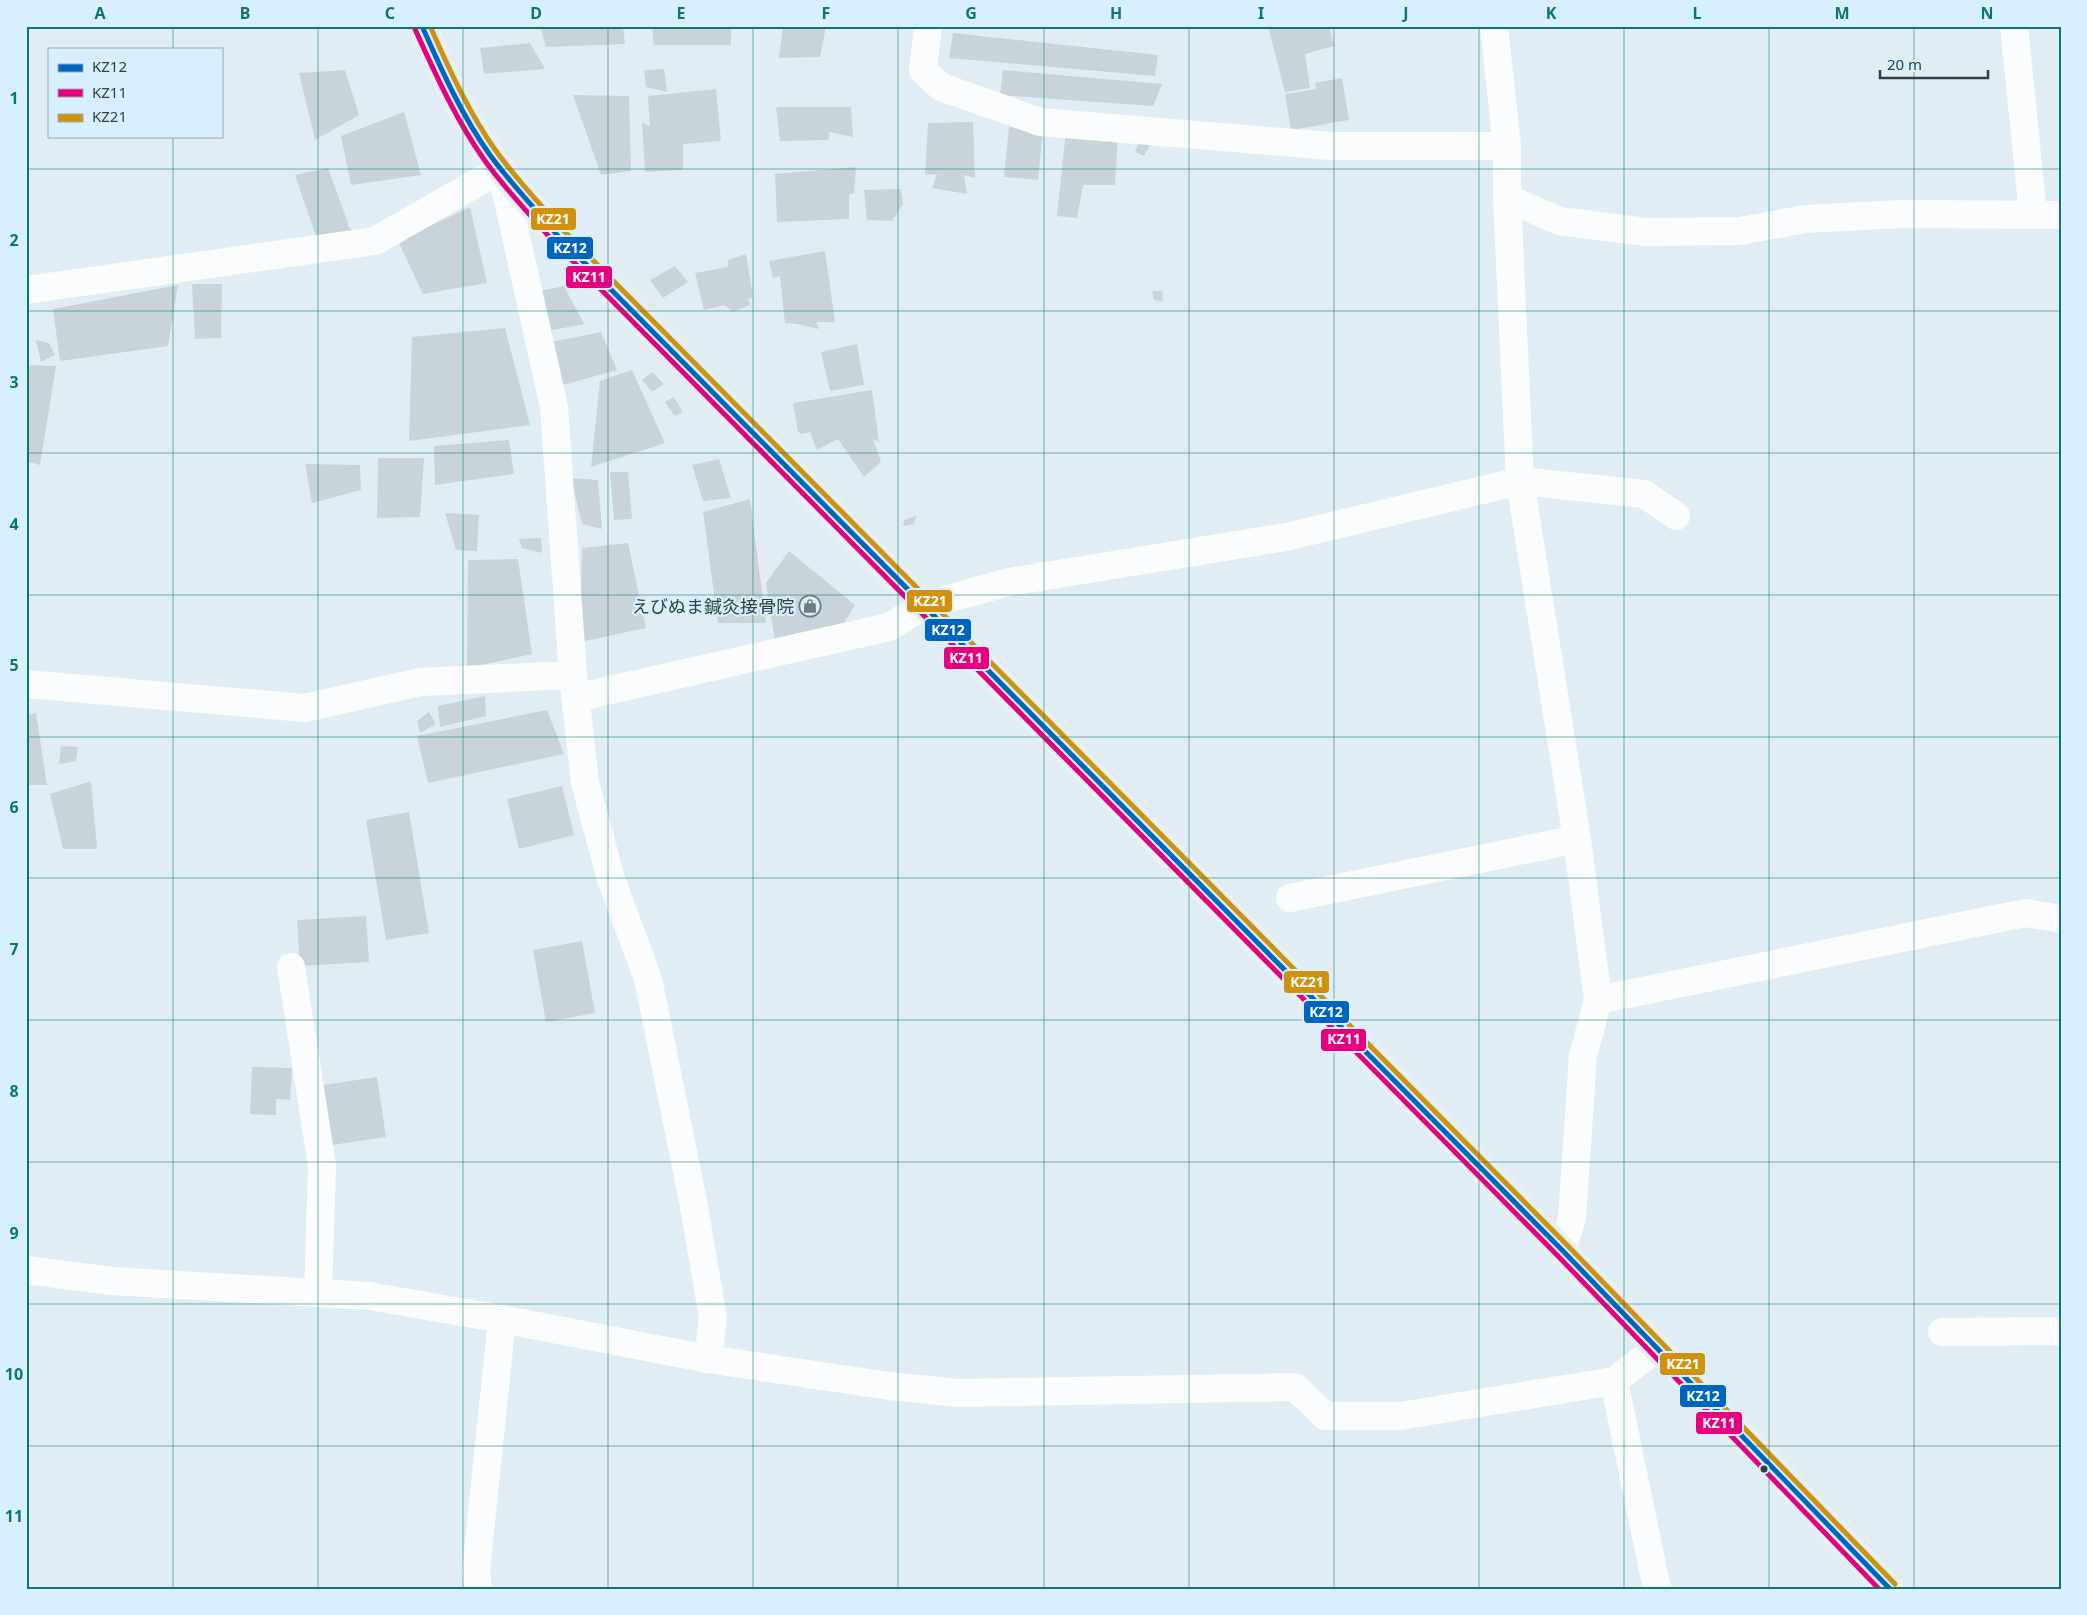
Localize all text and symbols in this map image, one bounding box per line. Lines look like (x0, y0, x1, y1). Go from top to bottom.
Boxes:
text: A (94, 2, 106, 24)
text: B (240, 2, 250, 24)
text: C (385, 2, 395, 24)
text: D (530, 2, 542, 24)
text: E (677, 2, 686, 24)
text: F (822, 2, 830, 24)
text: G (965, 2, 977, 24)
text: H (1110, 2, 1122, 24)
text: I (1258, 2, 1264, 24)
text: J (1401, 2, 1409, 24)
text: K (1546, 2, 1557, 24)
text: L (1693, 2, 1702, 24)
text: M (1834, 2, 1850, 24)
text: N (1980, 2, 1994, 24)
legend (48, 48, 222, 138)
scale bar (1880, 48, 1987, 80)
text: 20 m (1887, 54, 1922, 74)
text: KZ12 (92, 56, 127, 76)
text: KZ11 (92, 82, 127, 102)
text: 1 (9, 87, 19, 109)
text: KZ21 (92, 106, 127, 126)
line badge: KZ21 (530, 207, 577, 231)
text: KZ21 (536, 209, 570, 228)
text: 2 (9, 229, 19, 251)
line badge: KZ12 (546, 236, 594, 260)
text: KZ12 (553, 238, 587, 257)
line badge: KZ11 (565, 265, 613, 289)
text: KZ11 (572, 267, 606, 286)
text: 3 (9, 371, 19, 393)
text: 4 (9, 513, 19, 535)
line badge: KZ21 (906, 589, 953, 613)
text: KZ21 (913, 591, 947, 610)
place label: えびぬま鍼灸接骨院 (632, 594, 794, 618)
shop icon: えびぬま鍼灸接骨院 (798, 594, 822, 618)
line badge: KZ12 (924, 618, 972, 642)
text: KZ12 (931, 620, 965, 639)
line badge: KZ11 (943, 646, 990, 670)
text: KZ11 (949, 648, 983, 667)
text: 5 (9, 654, 19, 676)
text: 6 (9, 796, 19, 818)
text: 7 (9, 938, 19, 960)
line badge: KZ21 (1283, 970, 1330, 994)
text: KZ21 (1290, 972, 1324, 991)
line badge: KZ12 (1303, 1000, 1350, 1024)
text: KZ12 (1309, 1002, 1343, 1021)
line badge: KZ11 (1320, 1028, 1367, 1052)
text: KZ11 (1327, 1029, 1361, 1048)
text: 8 (9, 1080, 19, 1102)
text: 9 (9, 1222, 19, 1244)
line badge: KZ21 (1659, 1352, 1706, 1376)
text: KZ21 (1666, 1354, 1700, 1373)
text: 10 (5, 1363, 23, 1385)
line badge: KZ12 (1679, 1384, 1727, 1408)
text: KZ12 (1686, 1386, 1720, 1405)
line badge: KZ11 (1695, 1411, 1743, 1435)
text: KZ11 (1702, 1413, 1736, 1432)
unlabelled marker (1759, 1464, 1769, 1474)
text: 11 (5, 1505, 23, 1527)

